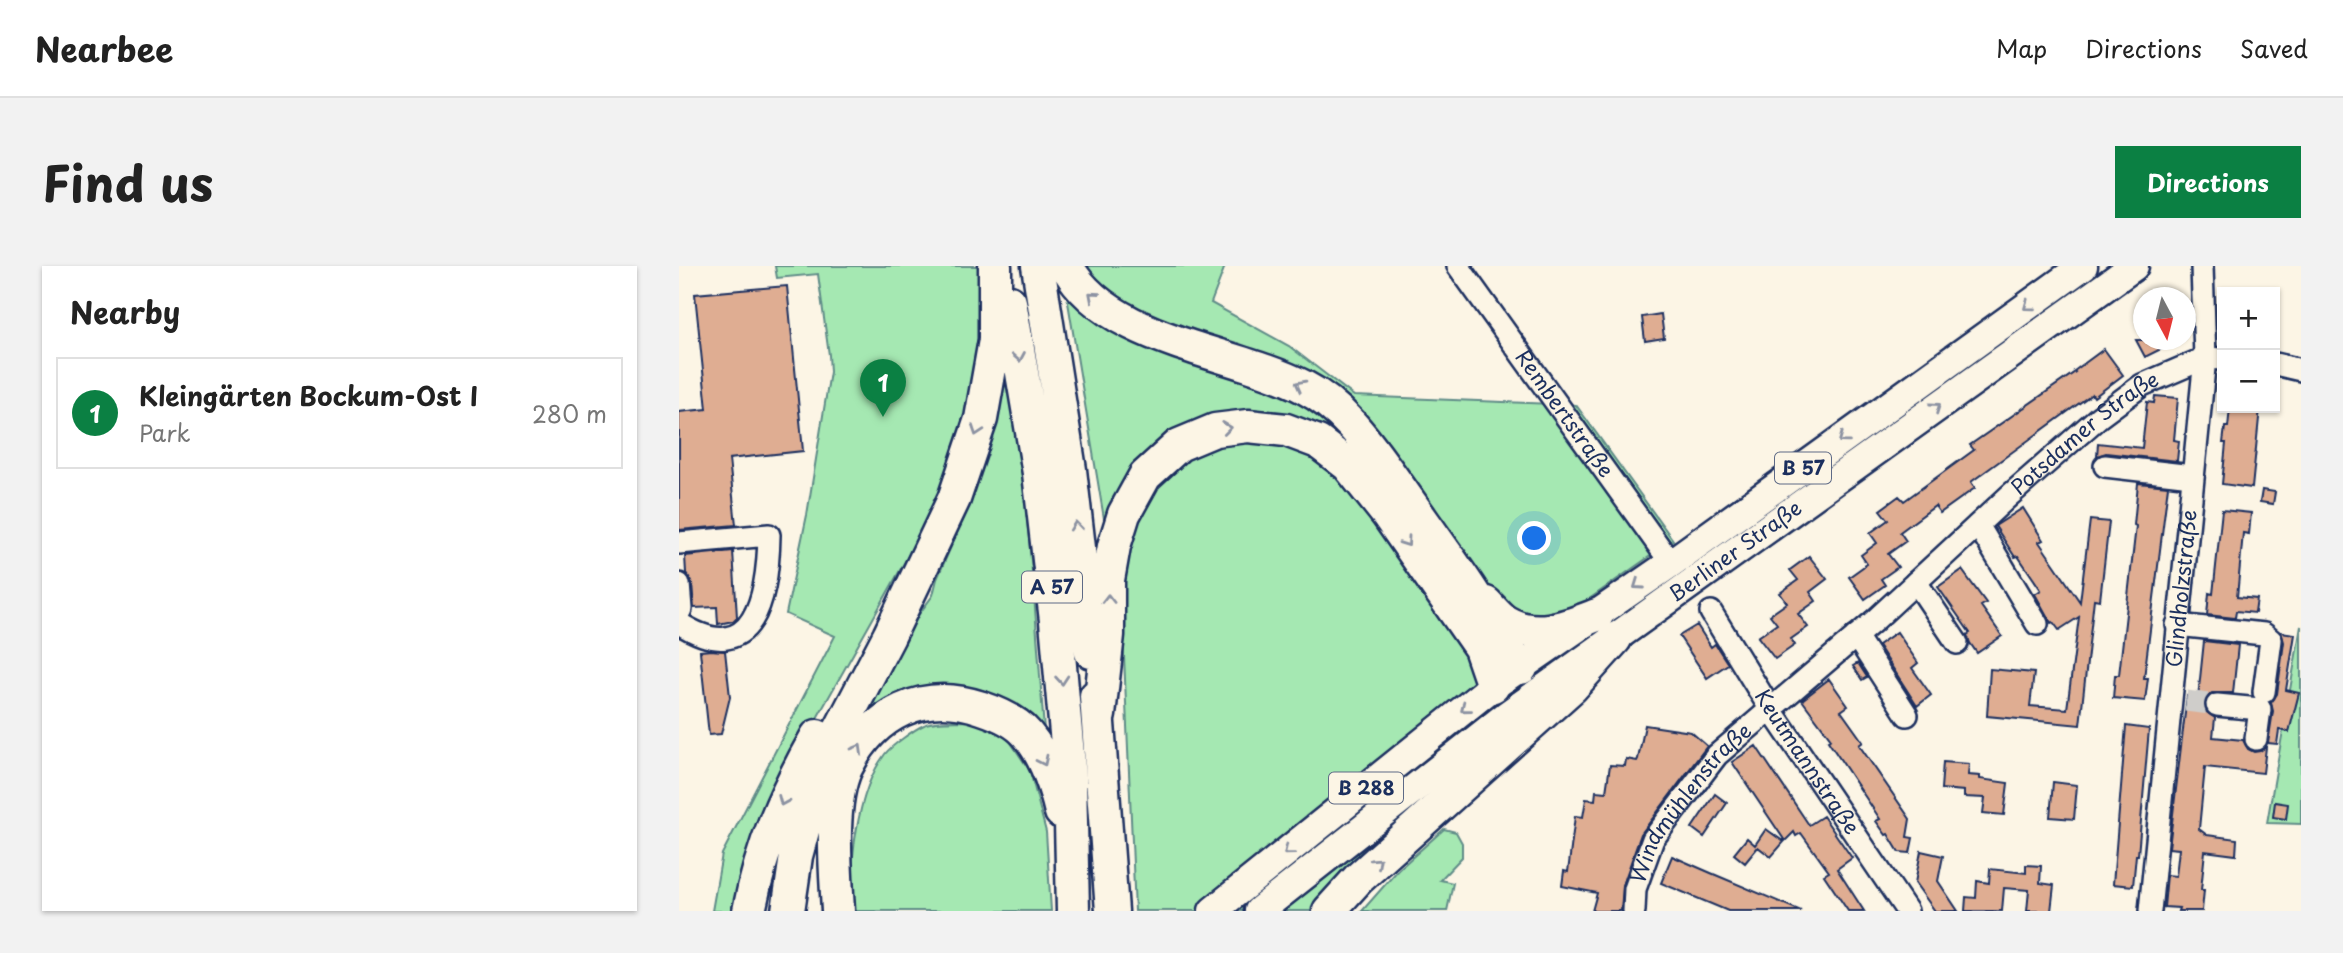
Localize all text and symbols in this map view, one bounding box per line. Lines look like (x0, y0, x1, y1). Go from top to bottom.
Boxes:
text: Nearbee (35, 23, 173, 73)
text: Map (1996, 30, 2047, 66)
text: Directions (2085, 30, 2202, 66)
text: Saved (2240, 30, 2308, 66)
text: Find us (42, 145, 213, 219)
button: Directions (2115, 146, 2301, 218)
north arrow (2133, 287, 2196, 350)
map controls (2217, 287, 2280, 413)
button: + (2217, 287, 2280, 350)
text: Nearby (70, 289, 180, 334)
one-way arrow (1088, 292, 1101, 304)
one-way arrow (2023, 298, 2036, 310)
street label: Rembertstraße (1509, 342, 1623, 484)
button: − (2217, 350, 2280, 413)
one-way arrow (1011, 351, 1026, 363)
pin: 1 (860, 359, 906, 417)
street label: Potsdamer Straße (2003, 362, 2163, 502)
text: Kleingärten Bockum-Ost I (139, 376, 478, 415)
one-way arrow (1295, 380, 1307, 394)
text: 1 (90, 396, 101, 431)
text: 280 m (532, 396, 607, 431)
one-way arrow (1928, 403, 1941, 415)
text: Park (139, 415, 190, 450)
one-way arrow (1221, 421, 1233, 436)
one-way arrow (971, 424, 985, 436)
one-way arrow (1838, 430, 1851, 443)
road number: B 57 (1775, 452, 1831, 484)
street label: Berliner Straße (1661, 491, 1808, 609)
street label: Glindholzstraße (2156, 508, 2204, 669)
one-way arrow (1069, 520, 1084, 532)
your location (1517, 521, 1551, 555)
one-way arrow (1398, 534, 1410, 547)
road number: A 57 (1022, 572, 1082, 602)
one-way arrow (1633, 577, 1646, 589)
one-way arrow (1100, 593, 1116, 603)
one-way arrow (1054, 674, 1069, 686)
street label: Keutmannstraße (1748, 682, 1869, 840)
one-way arrow (1461, 700, 1474, 712)
street label: Windmühlenstraße (1621, 714, 1758, 887)
one-way arrow (849, 744, 862, 757)
one-way arrow (1034, 754, 1048, 766)
road number: B 288 (1329, 772, 1403, 804)
one-way arrow (777, 794, 791, 807)
one-way arrow (1283, 842, 1296, 855)
one-way arrow (1369, 858, 1382, 871)

